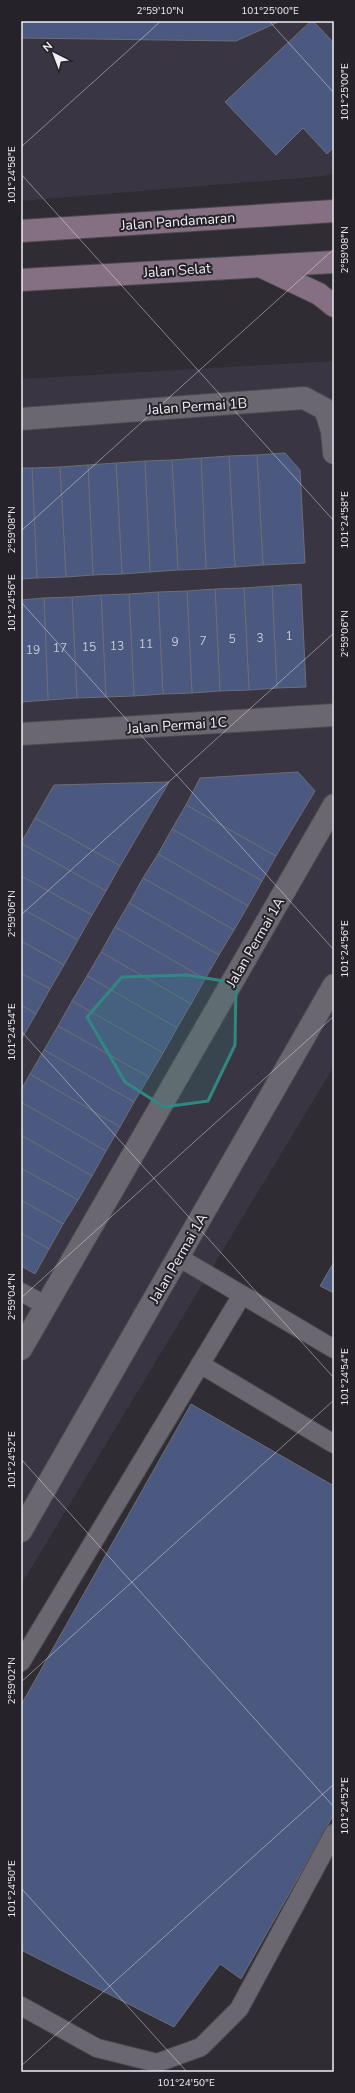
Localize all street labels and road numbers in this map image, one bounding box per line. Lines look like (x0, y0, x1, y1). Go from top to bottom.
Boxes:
street label: Jalan Pandamaran (119, 208, 236, 235)
street label: Jalan Selat (142, 259, 212, 282)
street label: Jalan Permai 1B (145, 394, 248, 420)
street label: Jalan Permai 1C (125, 713, 228, 739)
street label: Jalan Permai 1A (221, 894, 289, 992)
street label: Jalan Permai 1A (144, 1210, 212, 1308)

